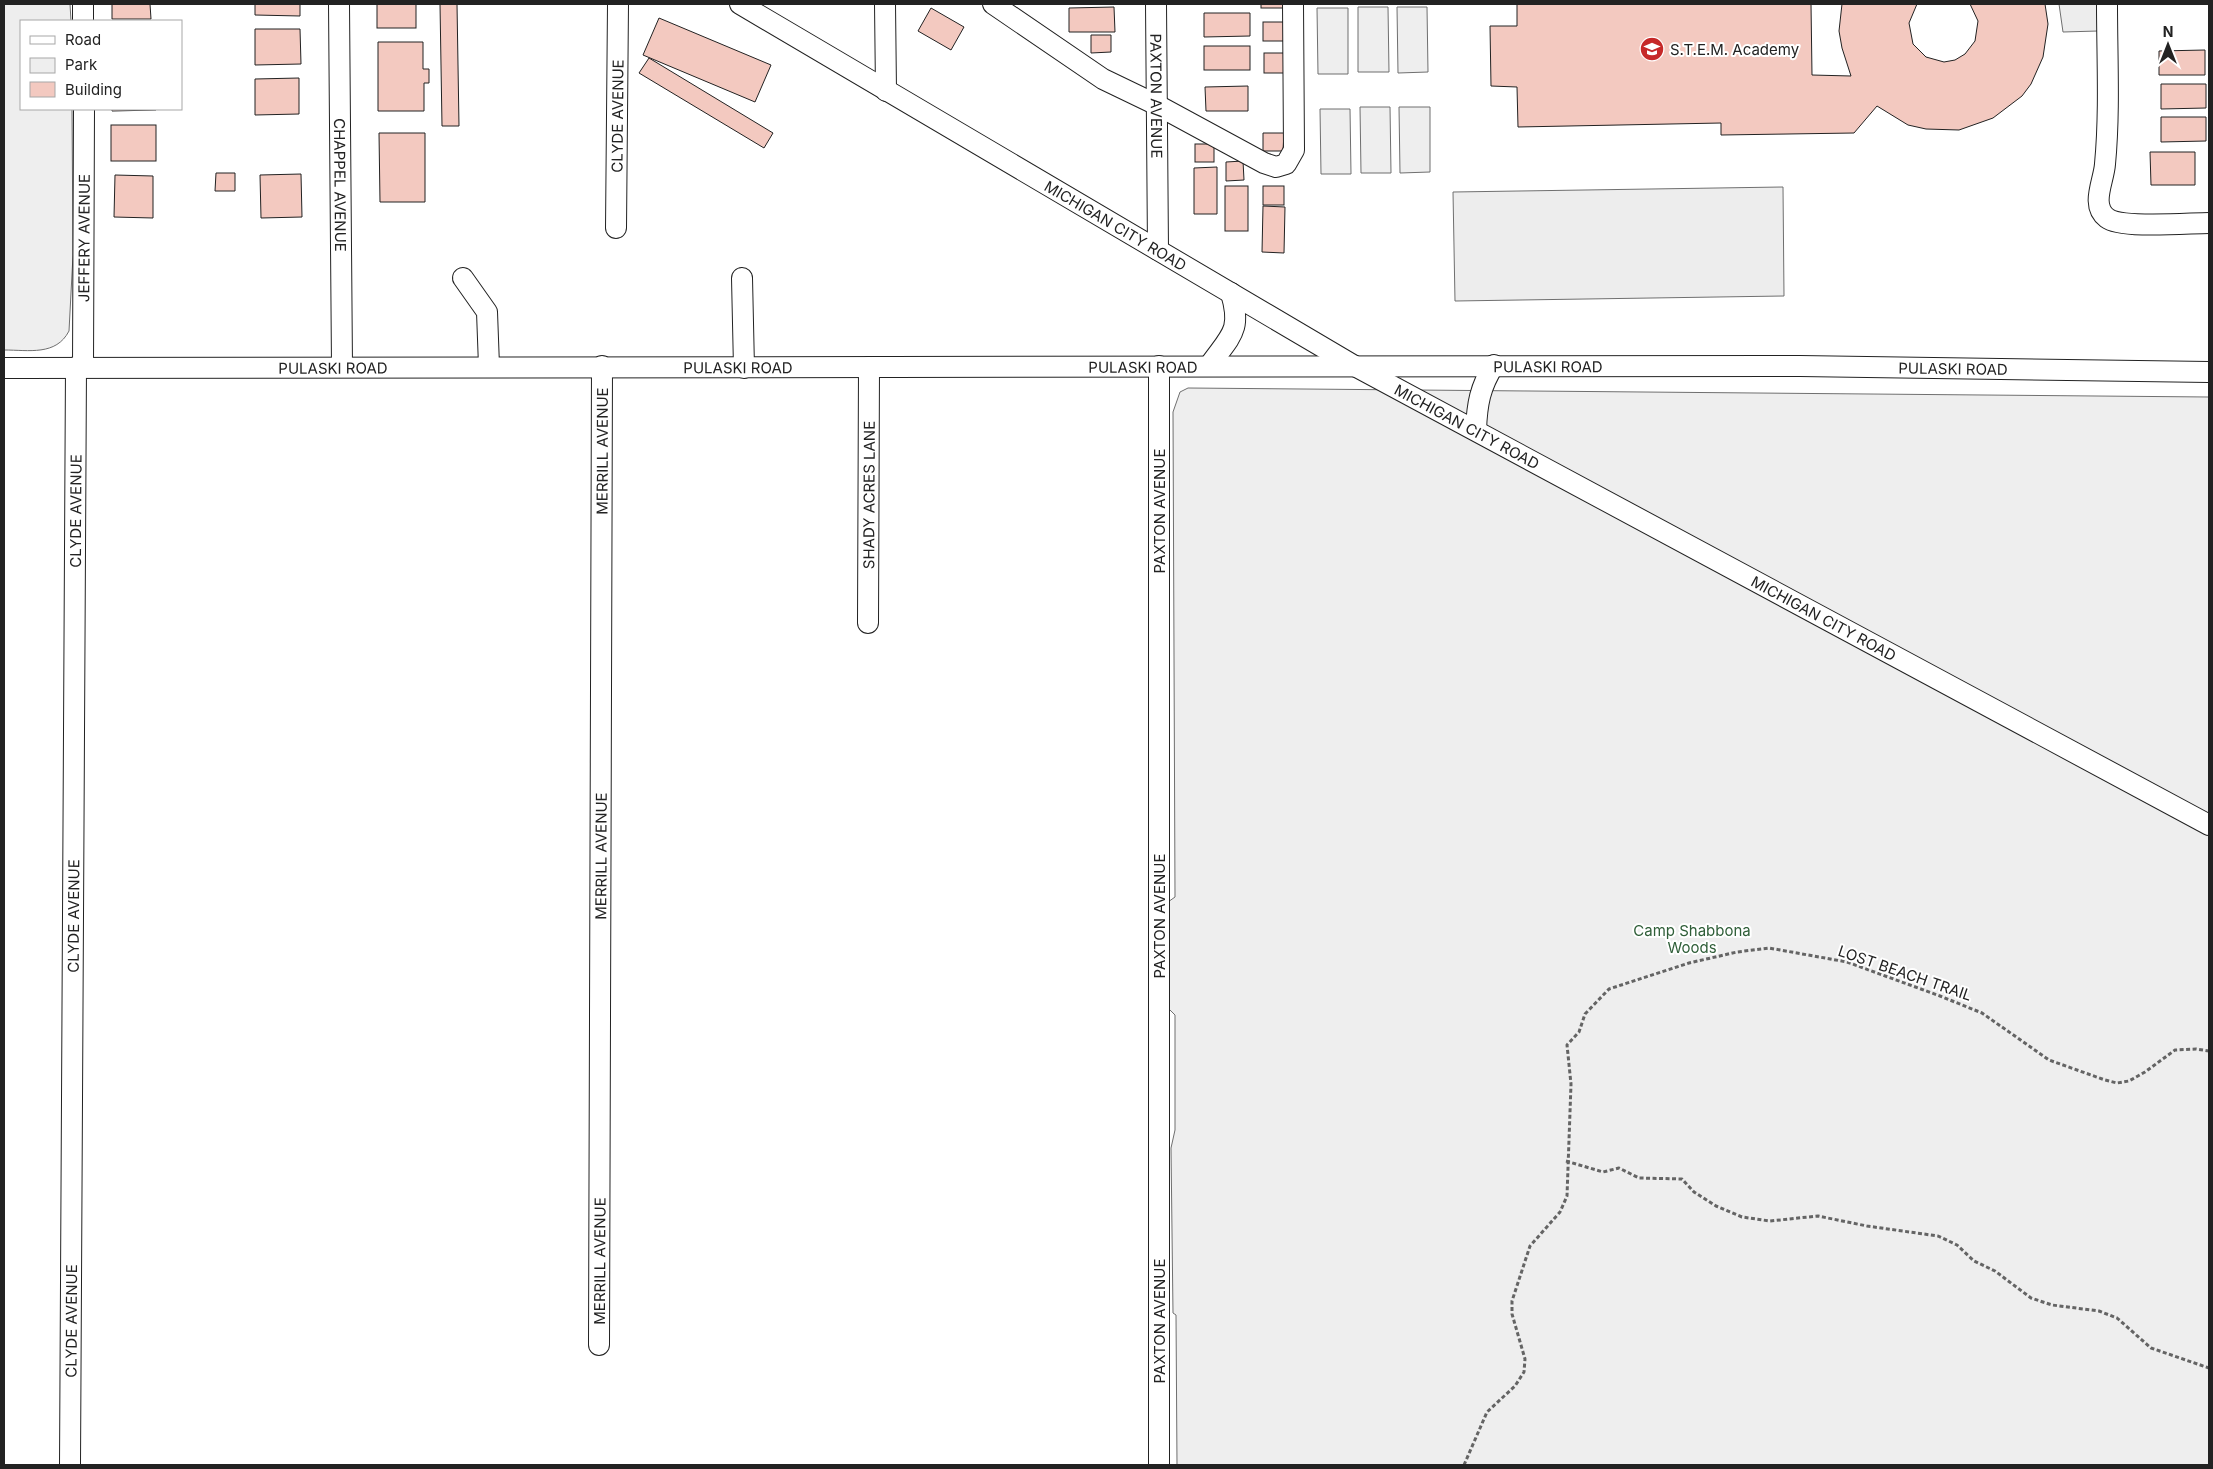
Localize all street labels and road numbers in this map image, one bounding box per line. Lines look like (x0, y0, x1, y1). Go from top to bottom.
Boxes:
street label: PAXTON AVENUE (1147, 33, 1167, 159)
street label: CLYDE AVENUE (607, 59, 627, 173)
street label: CHAPPEL AVENUE (330, 118, 351, 252)
street label: JEFFERY AVENUE (74, 174, 93, 302)
street label: MICHIGAN CITY ROAD (1041, 176, 1190, 274)
street label: PULASKI ROAD (1088, 357, 1198, 376)
street label: PULASKI ROAD (1493, 357, 1603, 376)
street label: PULASKI ROAD (278, 358, 388, 377)
street label: PULASKI ROAD (683, 358, 793, 377)
street label: PULASKI ROAD (1898, 358, 2008, 379)
street label: MICHIGAN CITY ROAD (1391, 380, 1543, 473)
street label: MERRILL AVENUE (592, 387, 611, 515)
street label: SHADY ACRES LANE (859, 421, 878, 569)
street label: PAXTON AVENUE (1150, 449, 1169, 573)
street label: CLYDE AVENUE (65, 454, 85, 568)
street label: MICHIGAN CITY ROAD (1748, 571, 1900, 665)
street label: MERRILL AVENUE (591, 792, 610, 920)
street label: PAXTON AVENUE (1150, 854, 1169, 978)
street label: CLYDE AVENUE (63, 859, 83, 973)
street label: LOST BEACH TRAIL (1836, 941, 1974, 1005)
street label: MERRILL AVENUE (590, 1197, 609, 1325)
street label: PAXTON AVENUE (1150, 1259, 1169, 1383)
street label: CLYDE AVENUE (61, 1264, 81, 1378)

